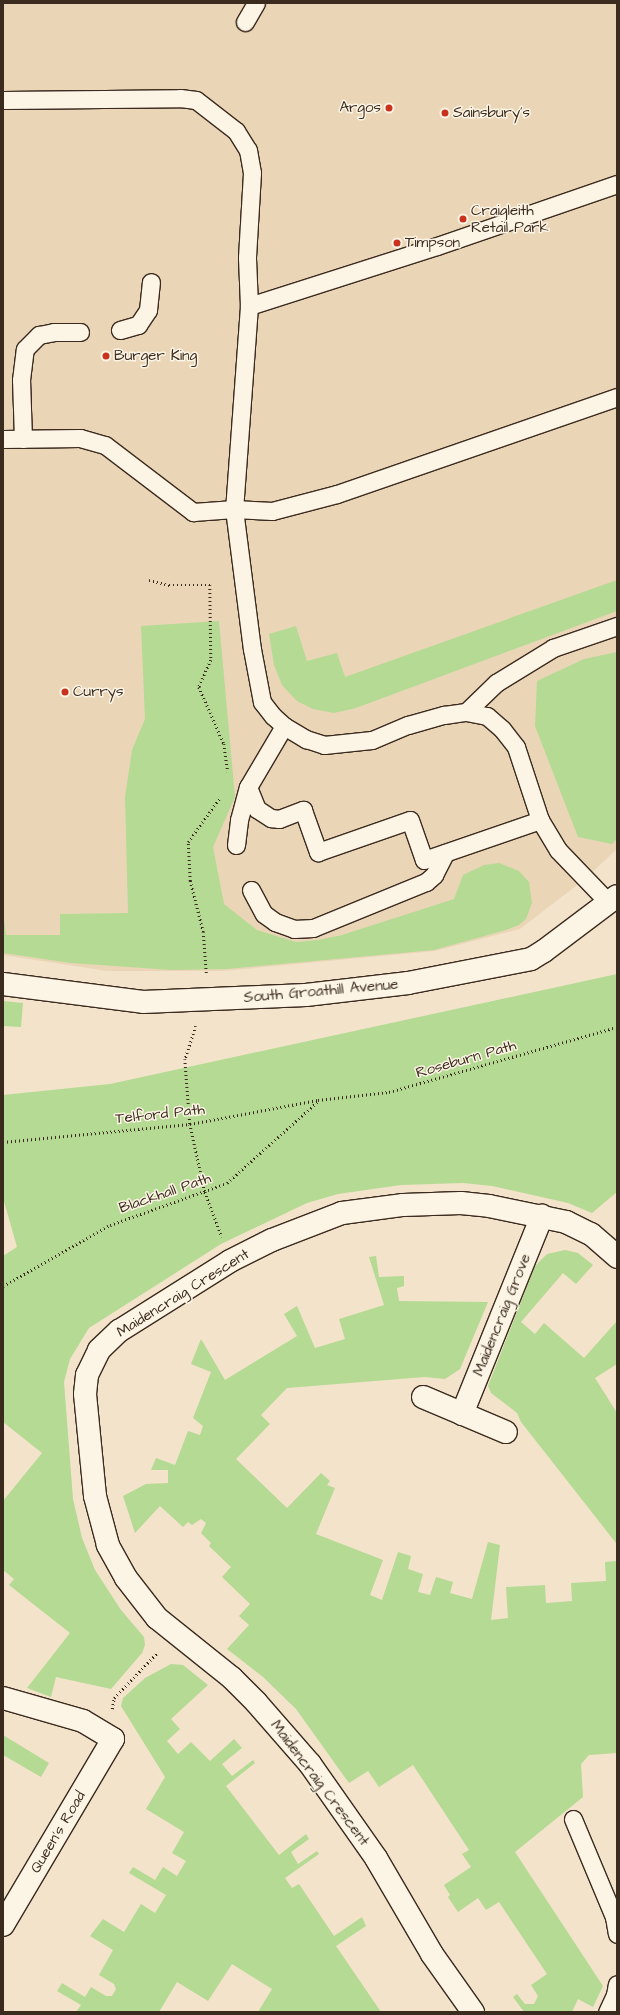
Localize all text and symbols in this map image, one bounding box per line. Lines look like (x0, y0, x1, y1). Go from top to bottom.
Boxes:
place label: Argos (339, 99, 381, 117)
marker: Argos (384, 103, 394, 113)
place label: Sainsbury's (453, 104, 530, 122)
marker: Sainsbury's (440, 108, 450, 118)
place label: Craigleith Retail Park (471, 201, 549, 236)
marker: Craigleith Retail Park (458, 214, 468, 224)
place label: Timpson (405, 234, 460, 252)
marker: Timpson (392, 238, 402, 248)
place label: Burger King (114, 347, 197, 365)
marker: Burger King (101, 351, 111, 361)
place label: Currys (73, 683, 124, 701)
marker: Currys (60, 687, 70, 697)
street label: South Groathill Avenue (243, 975, 399, 1007)
street label: Roseburn Path (414, 1036, 518, 1082)
street label: Telford Path (114, 1100, 206, 1128)
street label: Blackhall Path (117, 1169, 213, 1217)
street label: Maidencraig Crescent (113, 1245, 253, 1341)
street label: Maidencraig Grove (469, 1251, 535, 1379)
street label: Maidencraig Crescent (267, 1717, 373, 1849)
street label: Queen's Road (26, 1788, 90, 1876)

